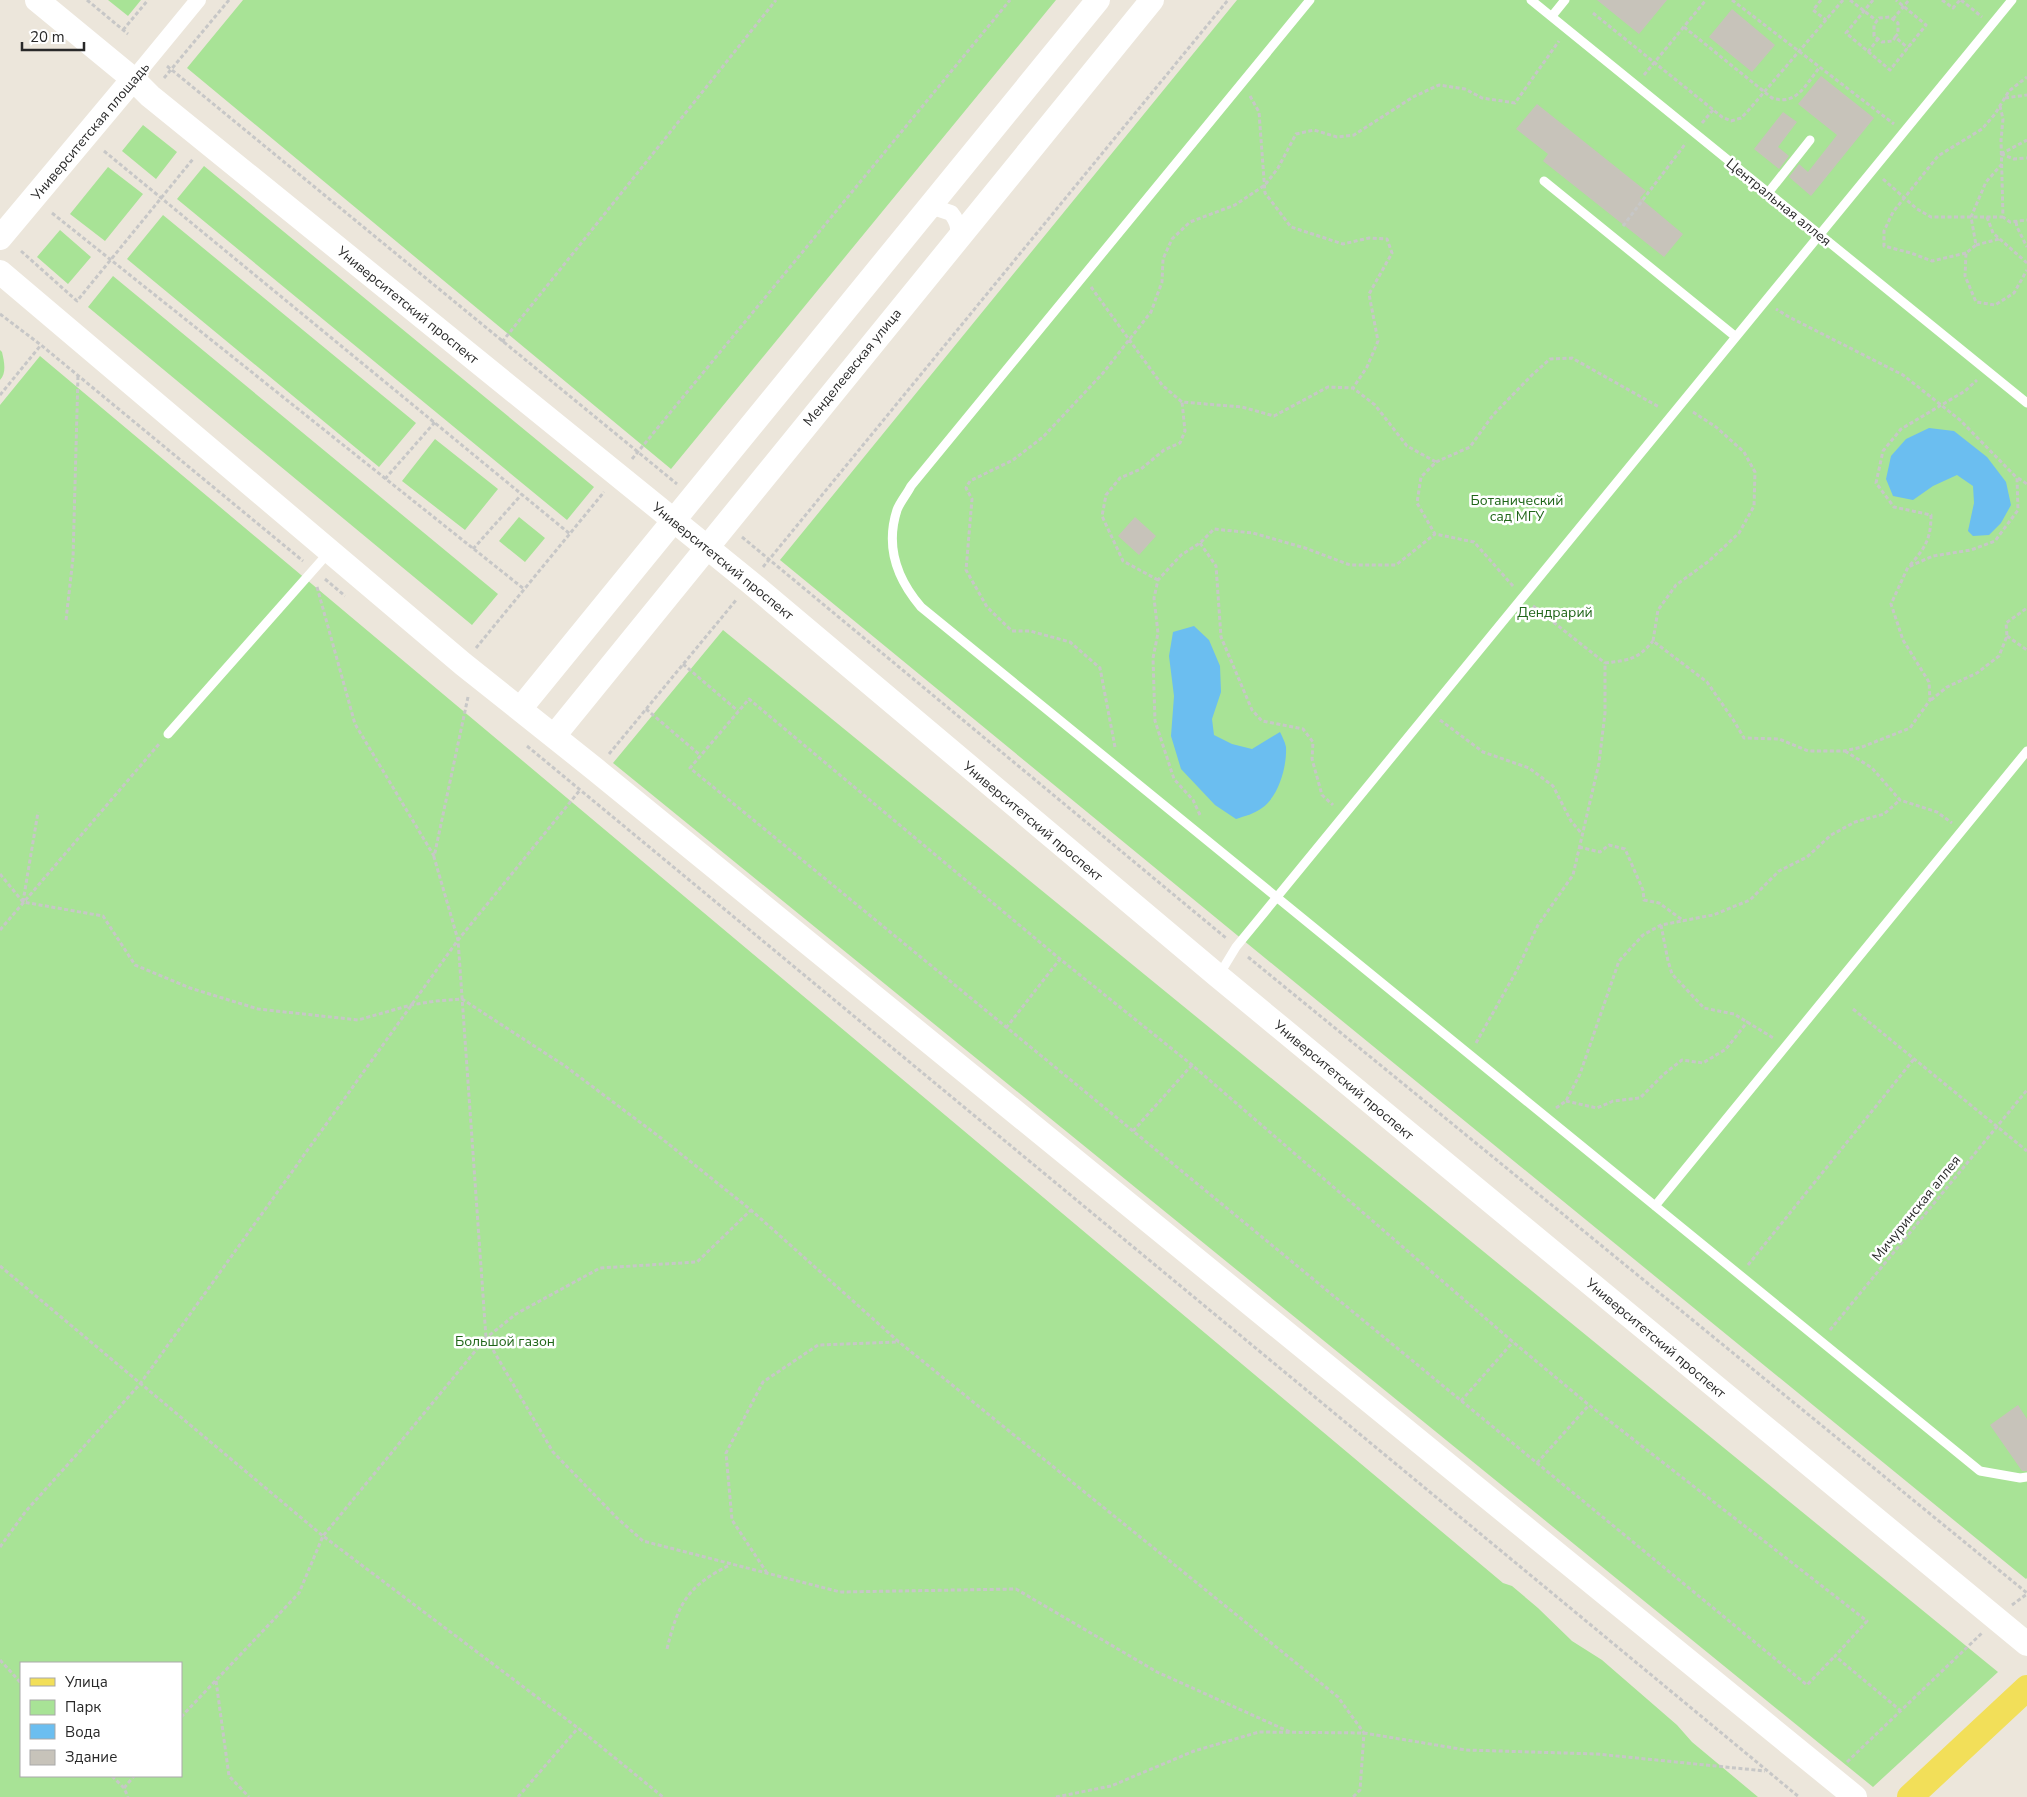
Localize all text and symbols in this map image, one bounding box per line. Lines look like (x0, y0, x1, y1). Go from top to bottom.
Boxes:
scale bar (22, 20, 85, 52)
text: 20 m (30, 27, 65, 47)
street label: Университетская площадь (26, 58, 154, 205)
street label: Центральная аллея (1722, 154, 1835, 251)
street label: Университетский проспект (332, 242, 483, 369)
street label: Менделеевская улица (799, 305, 906, 430)
park label: Ботанический сад МГУ (1471, 491, 1563, 526)
street label: Университетский проспект (647, 498, 798, 625)
park label: Дендрарий (1517, 603, 1593, 622)
street label: Университетский проспект (958, 756, 1107, 886)
street label: Университетский проспект (1269, 1015, 1418, 1145)
street label: Мичуринская аллея (1868, 1151, 1965, 1265)
street label: Университетский проспект (1581, 1273, 1730, 1403)
park label: Большой газон (455, 1332, 555, 1351)
legend (20, 1662, 182, 1777)
text: Улица (64, 1672, 108, 1692)
text: Парк (65, 1697, 101, 1717)
text: Вода (65, 1722, 101, 1742)
text: Здание (65, 1747, 117, 1767)

